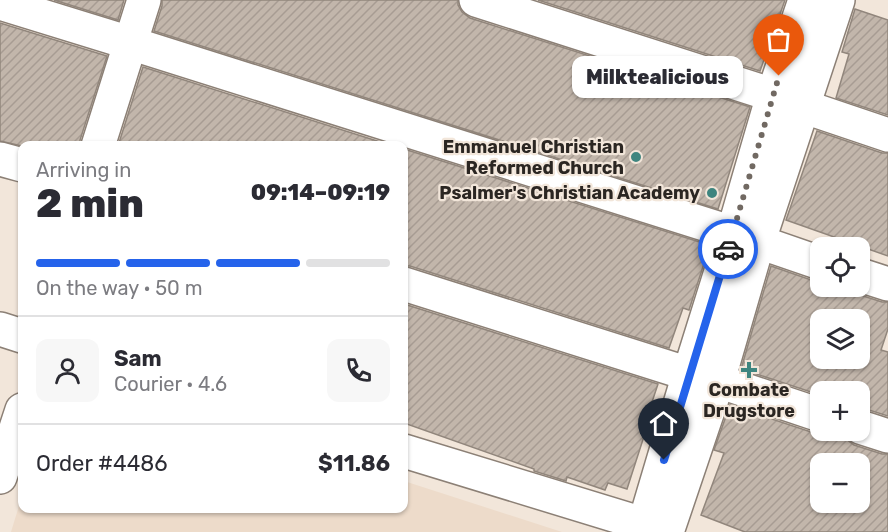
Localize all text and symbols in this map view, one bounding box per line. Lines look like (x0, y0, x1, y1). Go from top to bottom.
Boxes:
pin (753, 14, 804, 76)
icon: bag (762, 23, 795, 56)
callout: Milktealicious (572, 55, 743, 97)
text: Milktealicious (586, 65, 729, 89)
place label: Emmanuel Christian Reformed Church (443, 136, 624, 179)
marker: Emmanuel Christian Reformed Church (629, 150, 643, 164)
text: Arriving in (36, 158, 131, 182)
text: 09:14–09:19 (251, 179, 390, 206)
text: 2 min (36, 181, 144, 227)
place label: Psalmer's Christian Academy (439, 182, 700, 204)
marker: Psalmer's Christian Academy (705, 186, 719, 200)
courier (698, 219, 758, 279)
icon: car (712, 233, 745, 266)
map controls (810, 237, 870, 513)
button: locate (810, 237, 870, 297)
text: On the way · 50 m (36, 276, 203, 300)
button: layers (810, 309, 870, 369)
button: person (36, 339, 99, 402)
button: phone (327, 339, 390, 402)
text: Sam (114, 345, 162, 372)
marker: Combate Drugstore (742, 363, 756, 377)
text: Courier · 4.6 (114, 372, 227, 396)
place label: Combate Drugstore (703, 379, 795, 422)
button: + (810, 381, 870, 441)
pin (638, 398, 689, 460)
icon: home (647, 407, 680, 440)
text: Order #4486 (36, 450, 168, 477)
text: $11.86 (318, 450, 390, 477)
button: − (810, 453, 870, 513)

